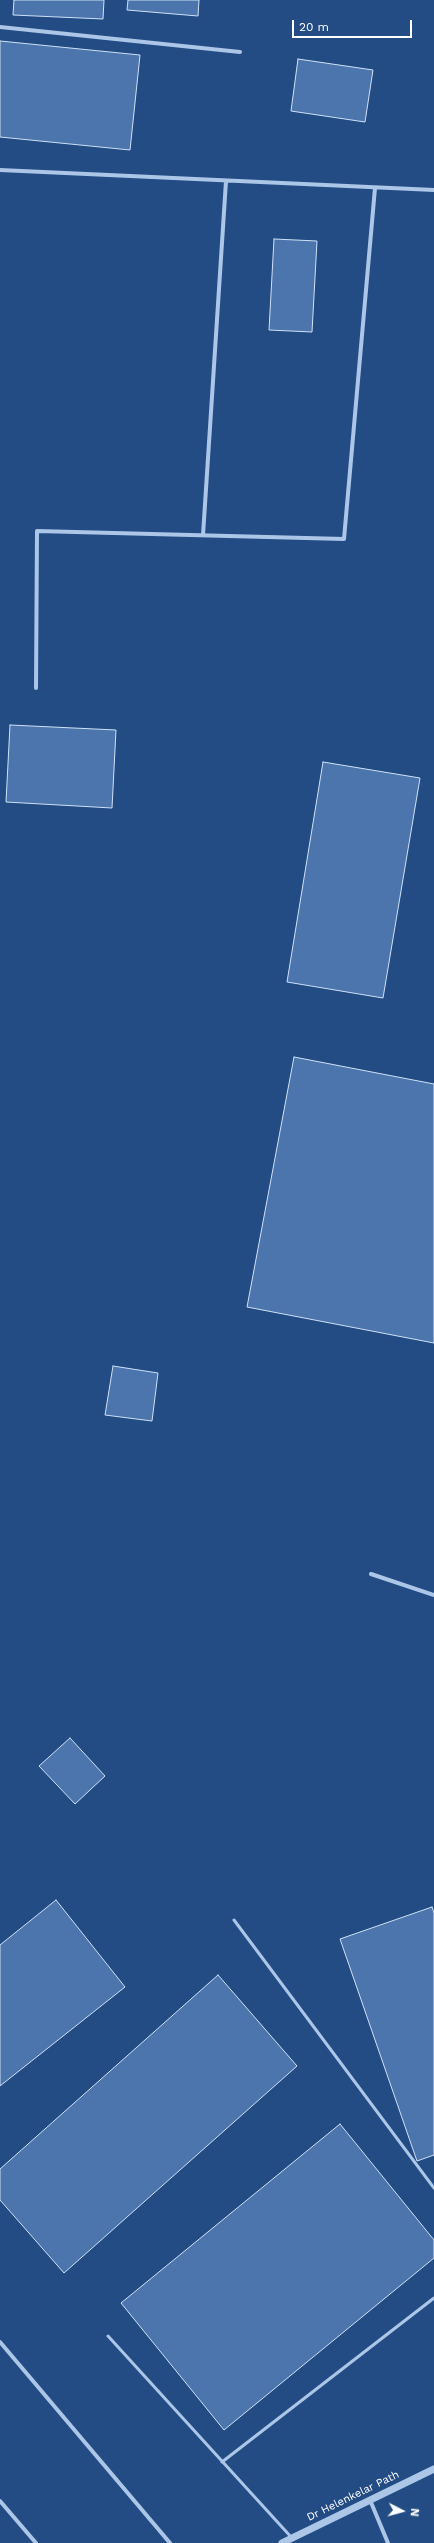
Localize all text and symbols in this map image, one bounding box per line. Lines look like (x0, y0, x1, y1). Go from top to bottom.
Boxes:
scale bar (294, 12, 414, 38)
text: 20 m (299, 20, 329, 34)
street label: Dr Helenkelar Path (305, 2468, 401, 2524)
north arrow (382, 2491, 422, 2531)
text: N (408, 2508, 421, 2517)

